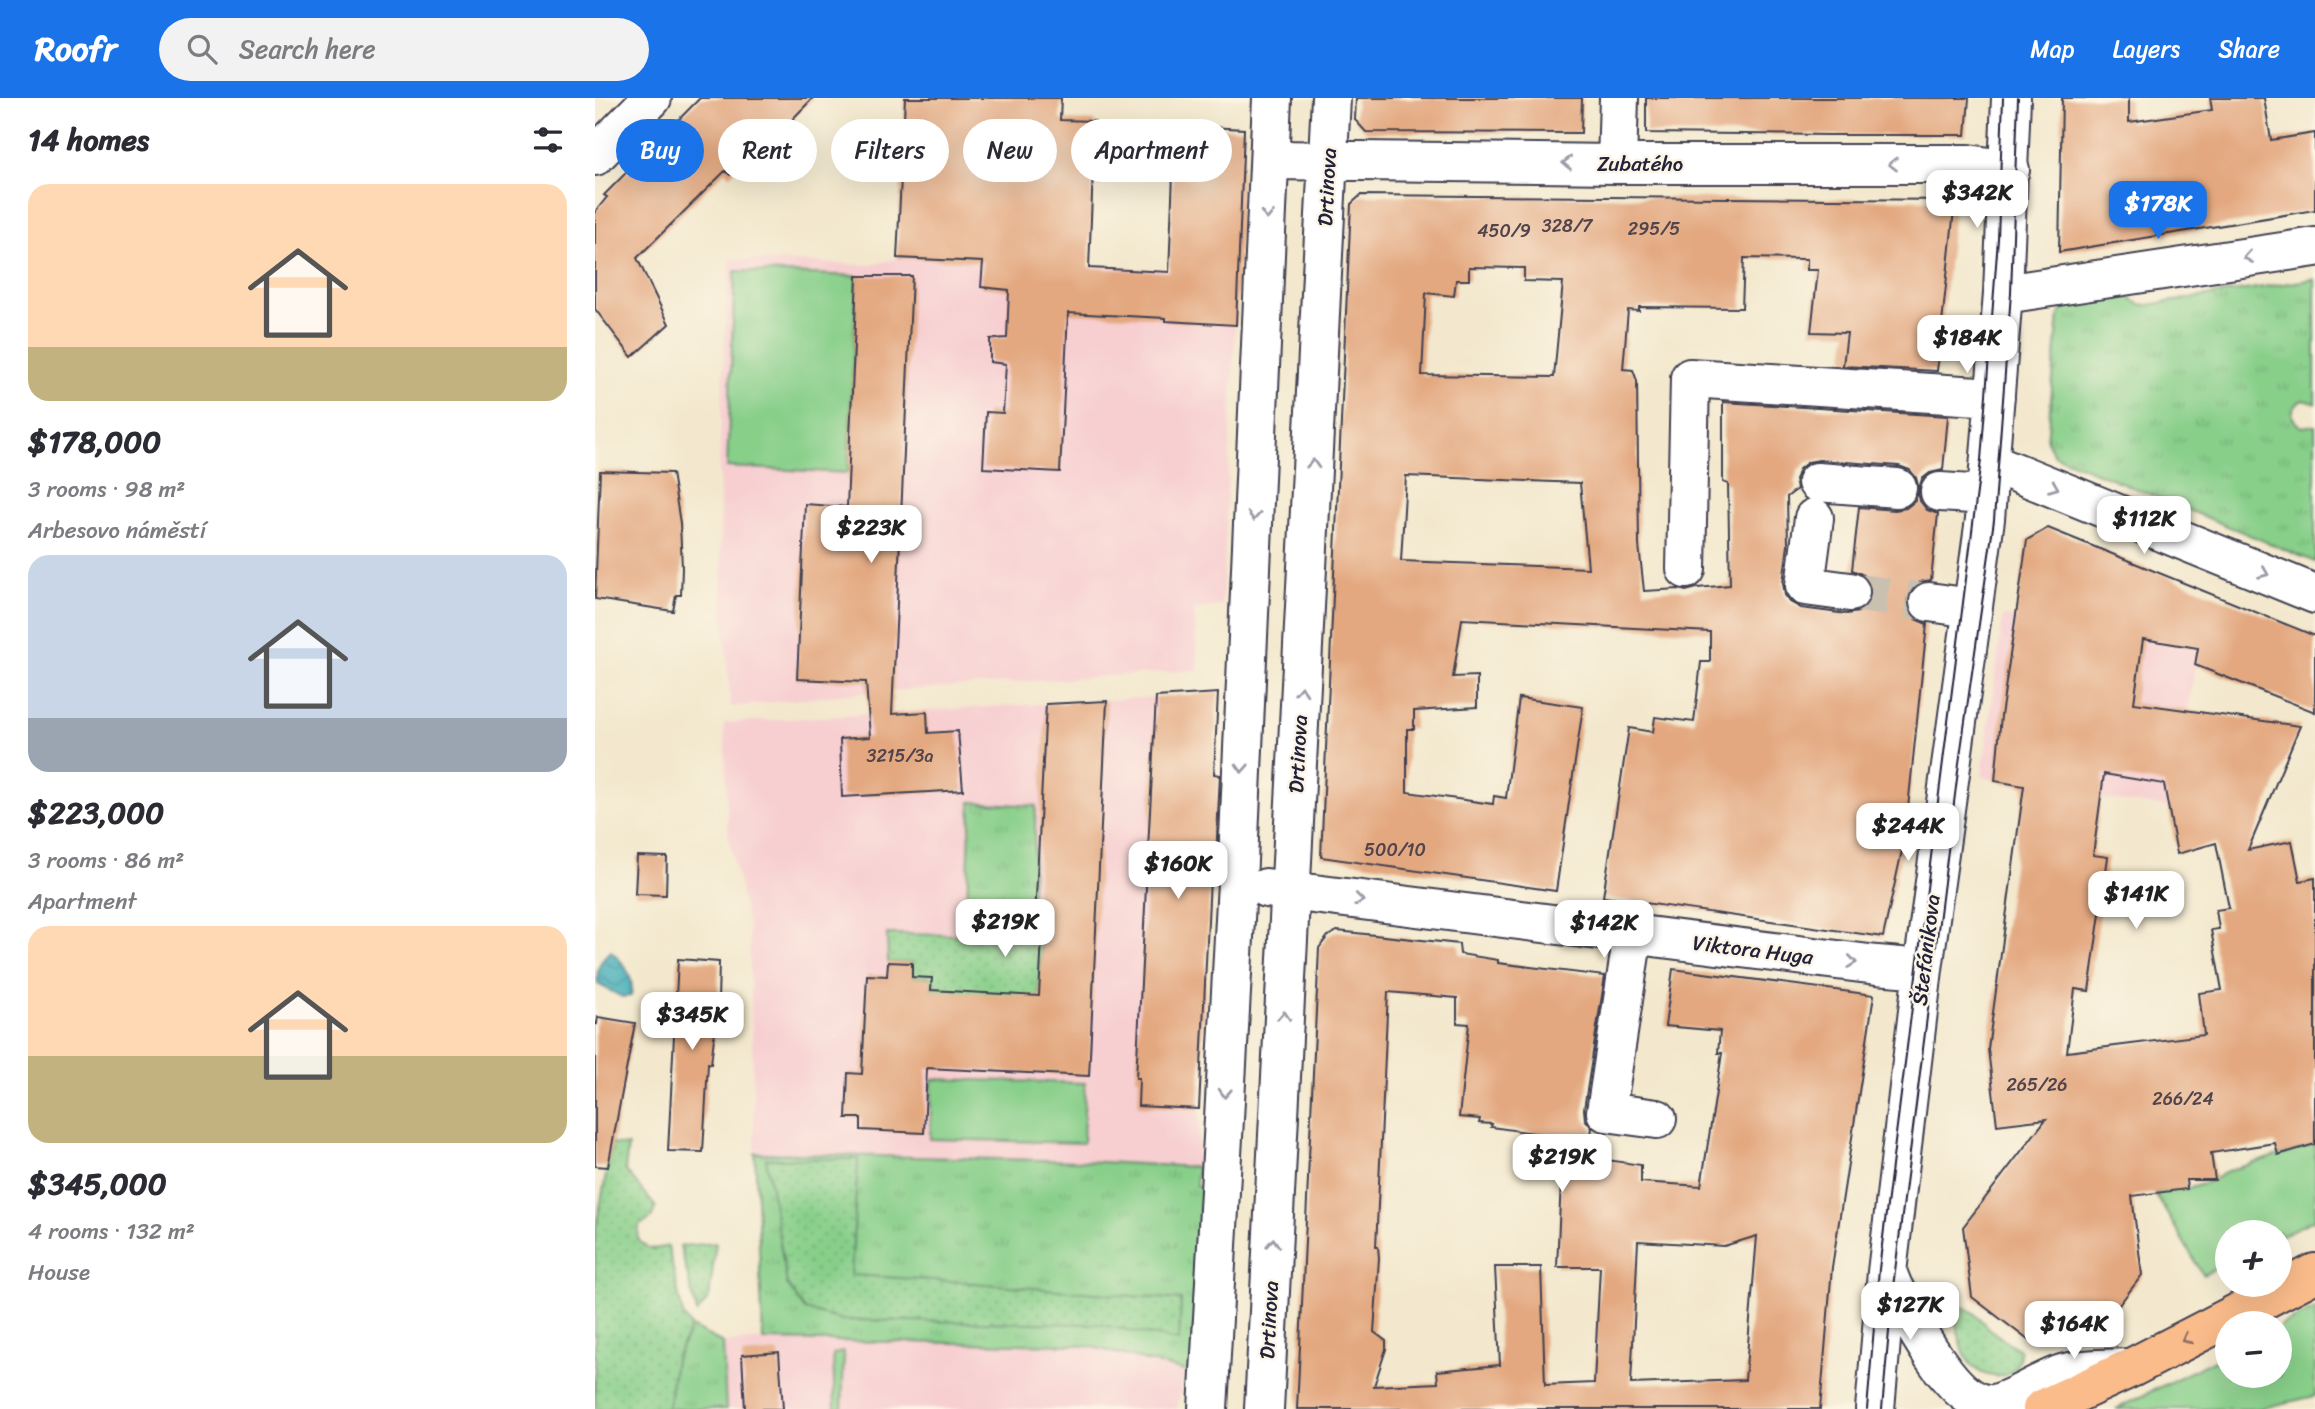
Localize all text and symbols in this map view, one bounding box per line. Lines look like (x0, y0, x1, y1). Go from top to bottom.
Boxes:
search box (159, 18, 649, 81)
text: Roofr (35, 20, 117, 78)
text: Search here (239, 26, 376, 72)
text: Map (2030, 28, 2075, 70)
text: Layers (2113, 28, 2180, 70)
text: Share (2218, 28, 2280, 70)
icon: search (183, 30, 221, 68)
text: 14 homes (28, 113, 149, 167)
chip: Buy (616, 119, 704, 182)
chip: Rent (718, 119, 817, 182)
chip: Filters (831, 119, 949, 182)
chip: New (963, 119, 1057, 182)
chip: Apartment (1071, 119, 1232, 182)
icon: filters (529, 121, 567, 159)
street label: Zubatého (1597, 145, 1683, 183)
street label: Drtinova (1306, 146, 1348, 227)
one-way arrow (1562, 155, 1572, 171)
one-way arrow (1887, 156, 1898, 172)
pin: $342K (1928, 170, 2026, 230)
text: $342K (1942, 172, 2012, 213)
pin: $178K (2109, 181, 2207, 241)
text: $178K (2125, 183, 2191, 224)
one-way arrow (1260, 210, 1275, 221)
house number: 328/7 (1542, 210, 1594, 242)
house number: 295/5 (1628, 213, 1680, 245)
house number: 450/9 (1477, 215, 1531, 247)
icon: home (235, 230, 361, 356)
one-way arrow (2242, 249, 2253, 264)
pin: $184K (1918, 316, 2016, 375)
text: $184K (1933, 317, 2001, 358)
text: $178,000 (28, 415, 161, 469)
one-way arrow (1305, 458, 1320, 469)
text: 3 rooms · 98 m² (28, 469, 185, 510)
one-way arrow (2046, 479, 2059, 493)
pin: $112K (2095, 496, 2193, 556)
text: $112K (2113, 498, 2175, 539)
pin: $223K (822, 505, 920, 565)
text: $223K (837, 507, 905, 548)
text: Arbesovo náměstí (28, 510, 206, 551)
one-way arrow (1246, 511, 1261, 522)
one-way arrow (2258, 565, 2270, 579)
icon: home (235, 601, 361, 727)
one-way arrow (1294, 685, 1309, 696)
street label: Drtinova (1277, 713, 1319, 794)
house number: 3215/3a (867, 740, 933, 772)
one-way arrow (1235, 762, 1250, 773)
text: $223,000 (28, 786, 164, 840)
pin: $244K (1859, 804, 1957, 863)
text: $244K (1872, 805, 1944, 846)
house number: 500/10 (1364, 834, 1426, 866)
text: 3 rooms · 86 m² (28, 840, 184, 881)
pin: $160K (1129, 842, 1227, 901)
text: $160K (1145, 843, 1211, 884)
pin: $141K (2087, 872, 2185, 931)
text: $141K (2104, 873, 2168, 914)
text: Apartment (28, 881, 137, 922)
one-way arrow (1353, 892, 1365, 907)
street label: Štefánikova (1900, 892, 1952, 1008)
pin: $219K (956, 900, 1054, 959)
pin: $142K (1555, 900, 1653, 960)
text: $219K (972, 901, 1038, 942)
text: $142K (1571, 902, 1637, 943)
street label: Viktora Huga (1691, 924, 1816, 976)
one-way arrow (1846, 955, 1858, 970)
icon: home (235, 972, 361, 1098)
pin: $345K (643, 992, 741, 1052)
text: $345K (657, 994, 727, 1035)
one-way arrow (1277, 1010, 1292, 1021)
house number: 265/26 (2006, 1069, 2068, 1101)
house number: 266/24 (2152, 1083, 2214, 1115)
one-way arrow (1218, 1087, 1233, 1098)
pin: $219K (1513, 1134, 1611, 1194)
text: $219K (1529, 1136, 1595, 1177)
text: $345,000 (28, 1157, 167, 1211)
text: 4 rooms · 132 m² (28, 1211, 195, 1252)
map controls (2215, 1220, 2292, 1388)
button: + (2215, 1220, 2292, 1297)
one-way arrow (1265, 1237, 1280, 1248)
text: House (28, 1252, 90, 1293)
street label: Drtinova (1248, 1279, 1290, 1360)
pin: $127K (1861, 1282, 1959, 1342)
text: $127K (1877, 1284, 1943, 1325)
pin: $164K (2025, 1302, 2123, 1361)
text: $164K (2041, 1303, 2107, 1344)
button: − (2215, 1311, 2292, 1388)
one-way arrow (2181, 1331, 2193, 1345)

